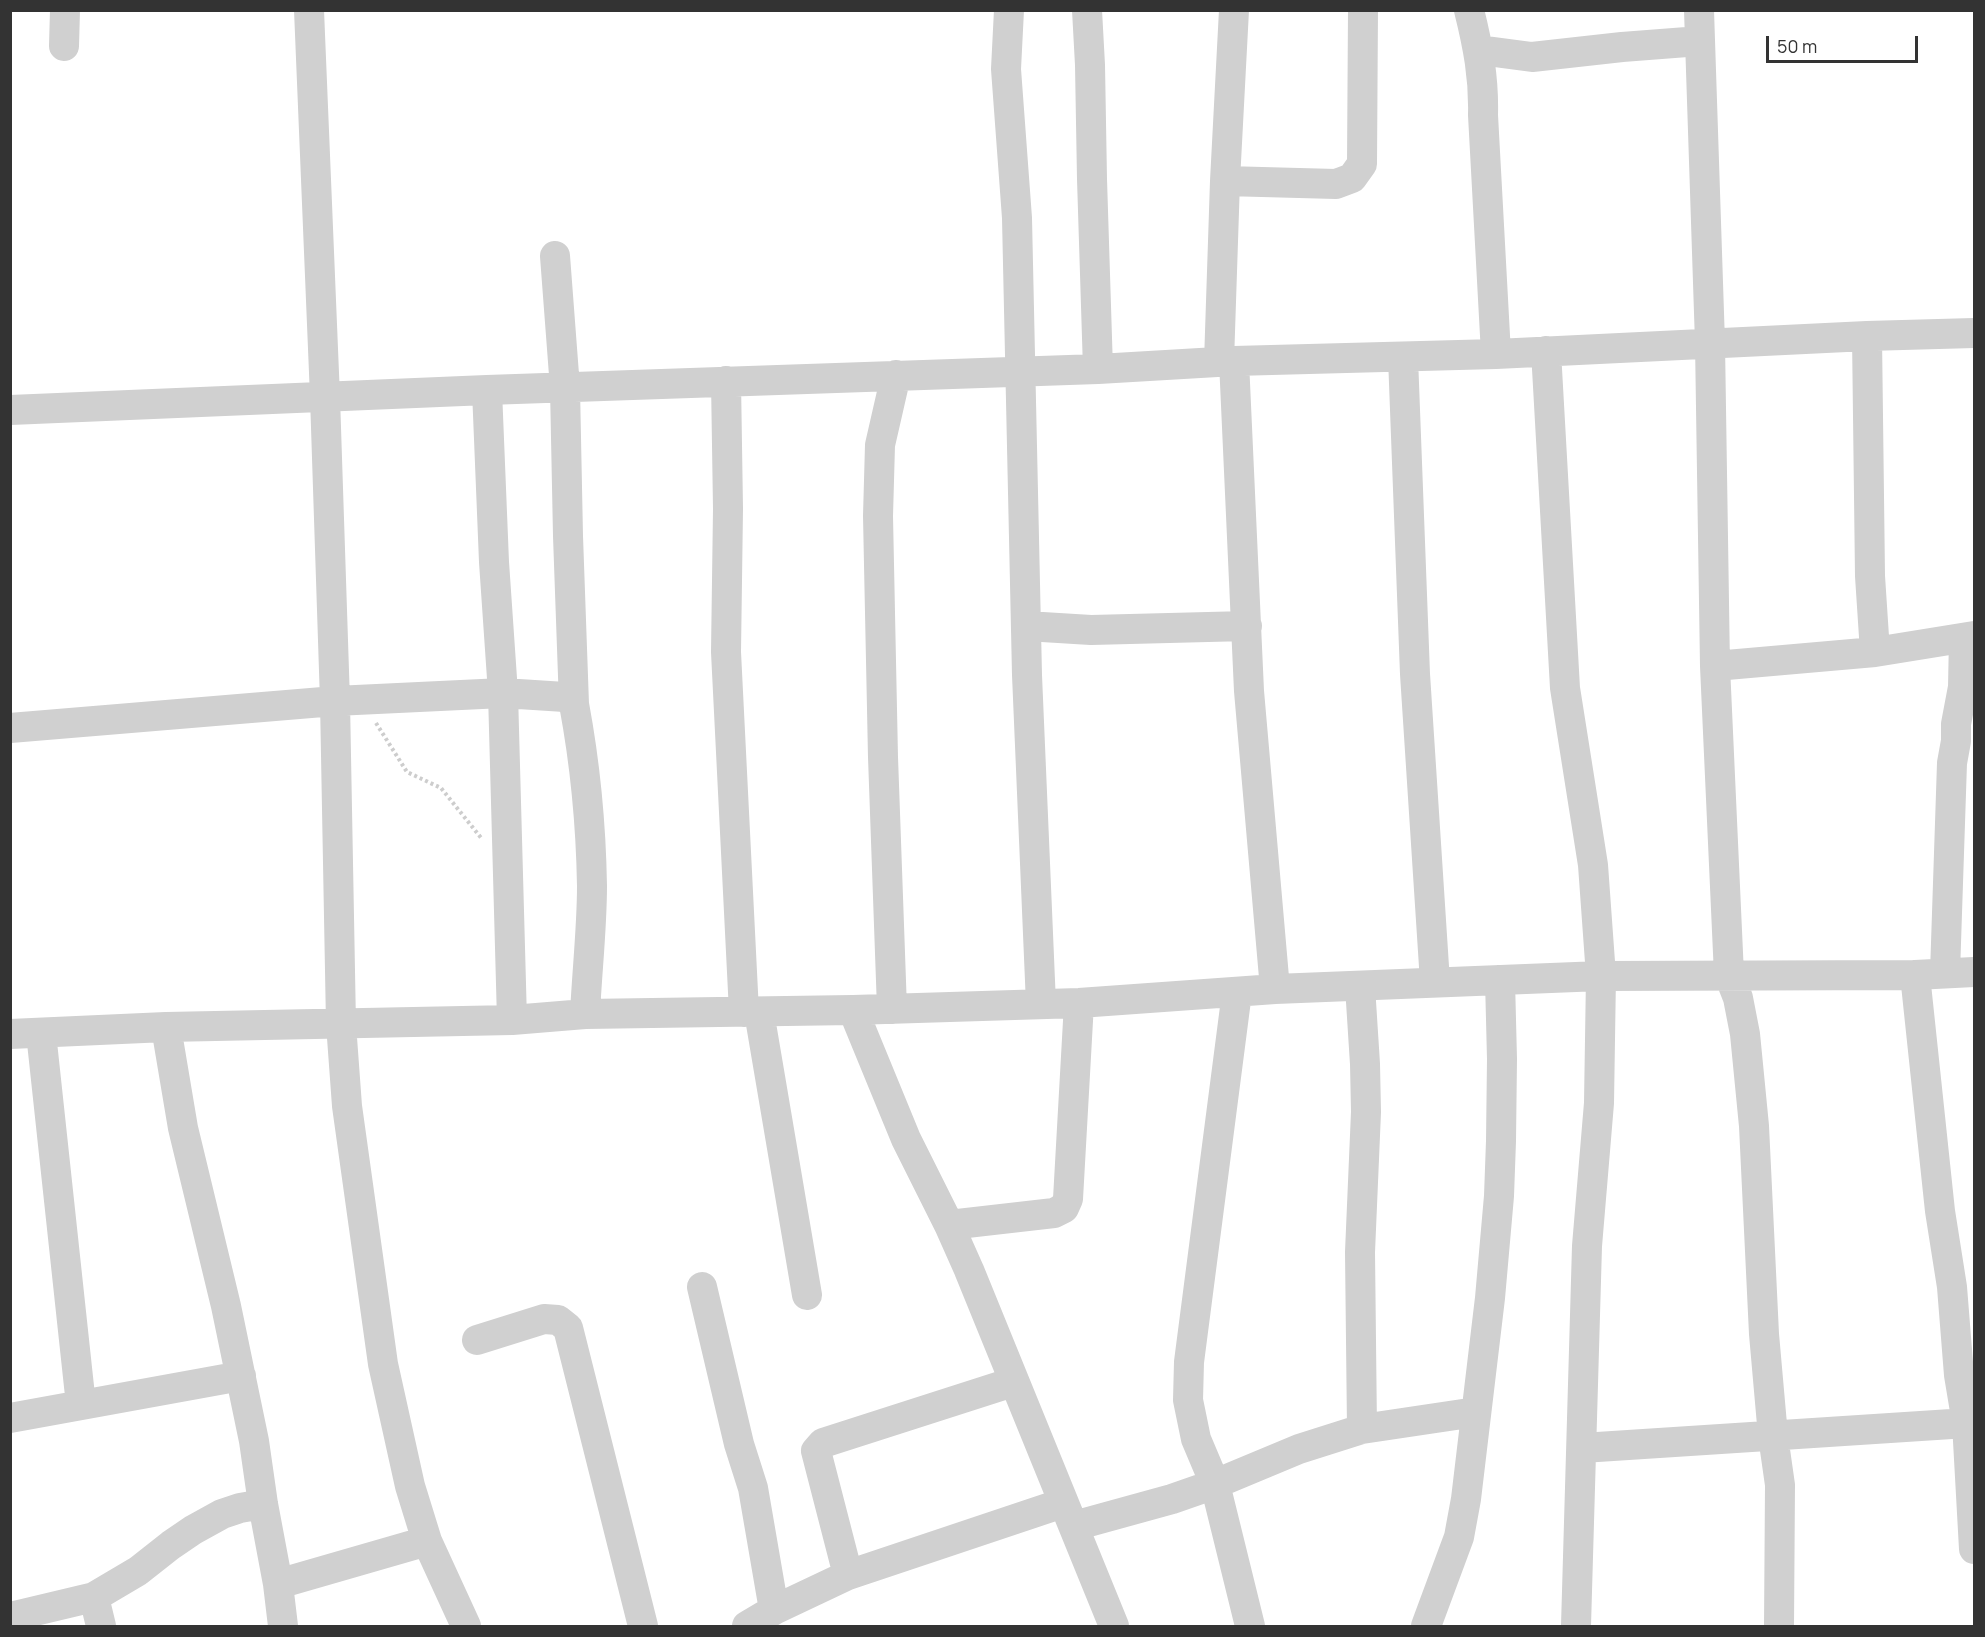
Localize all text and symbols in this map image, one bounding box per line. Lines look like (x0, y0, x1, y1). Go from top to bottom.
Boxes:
scale bar (1769, 24, 1920, 62)
text: 50 m (1777, 34, 1817, 58)

